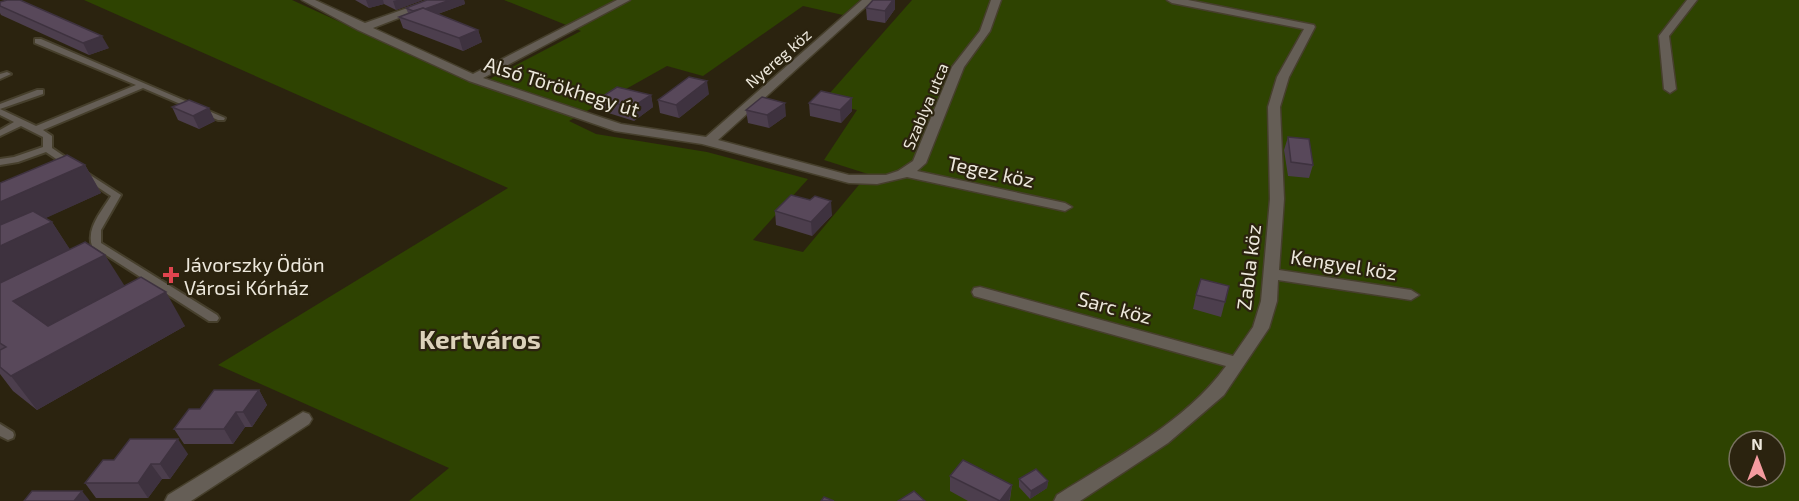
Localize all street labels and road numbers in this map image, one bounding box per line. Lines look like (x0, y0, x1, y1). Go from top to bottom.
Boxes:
street label: Nyereg köz (741, 24, 815, 92)
street label: Alsó Törökhegy út (481, 51, 643, 121)
street label: Szablya utca (898, 60, 952, 152)
street label: Tegez köz (945, 150, 1037, 192)
street label: Zabla köz (1231, 223, 1265, 311)
street label: Kengyel köz (1289, 244, 1399, 284)
street label: Sarc köz (1075, 286, 1155, 328)

